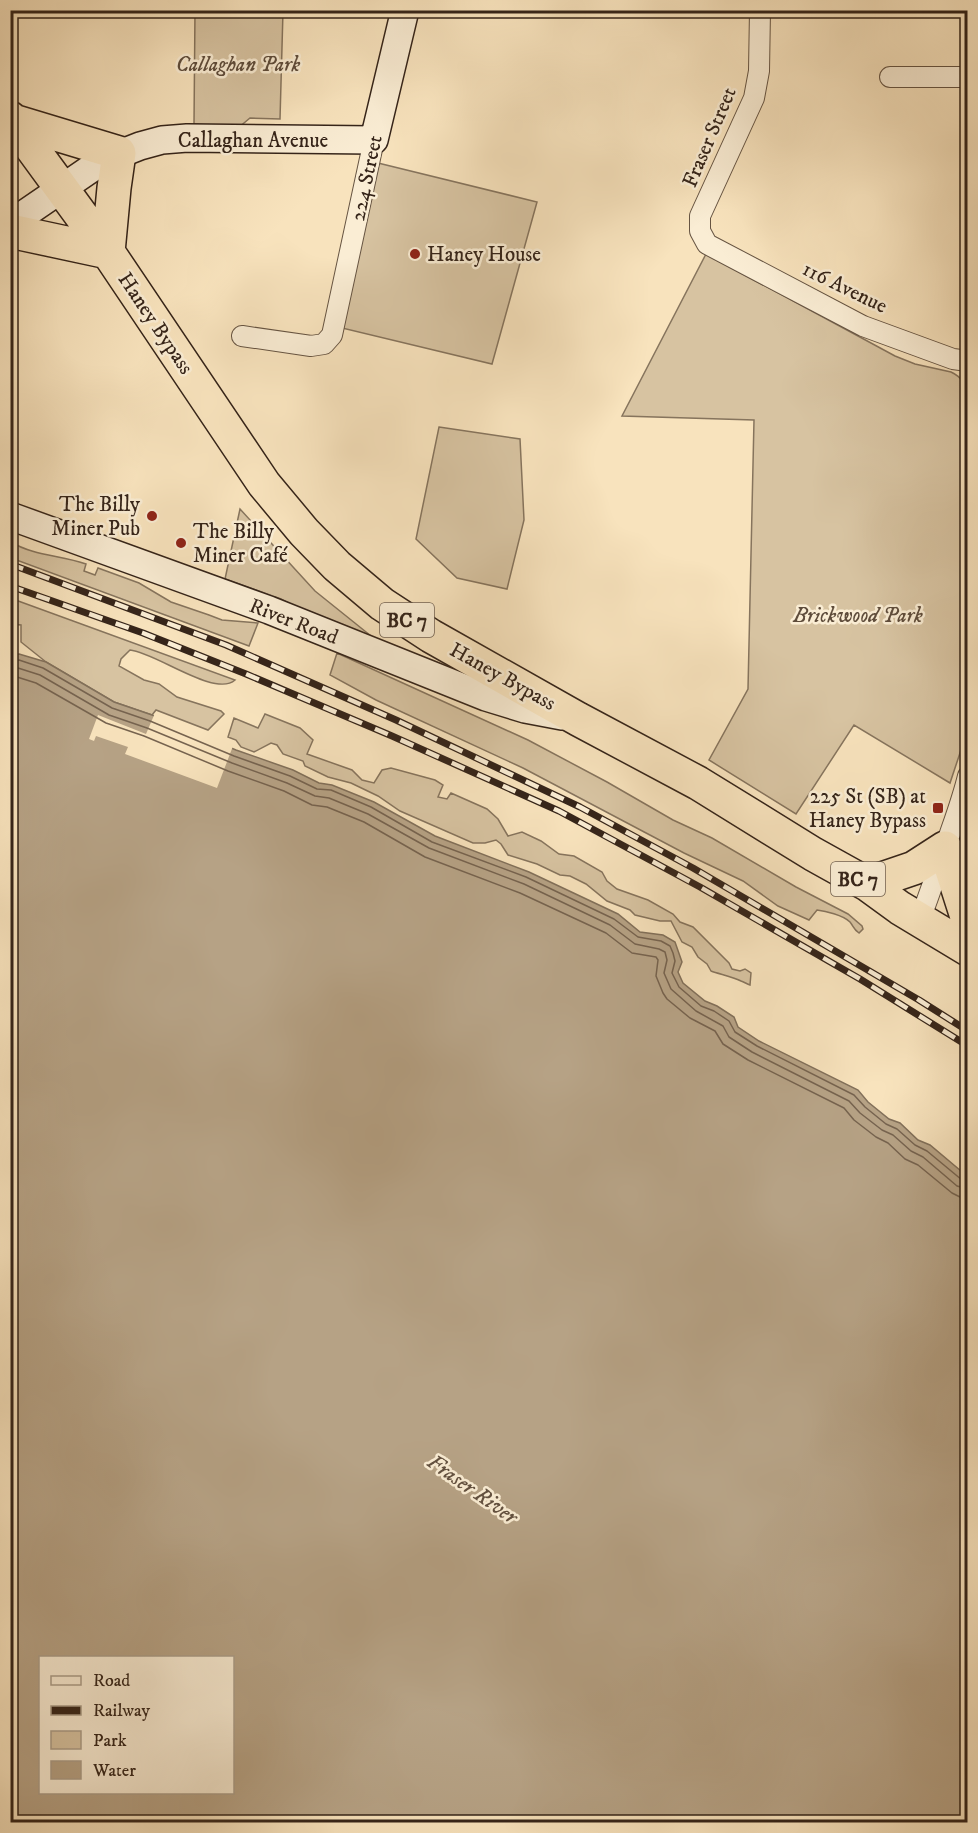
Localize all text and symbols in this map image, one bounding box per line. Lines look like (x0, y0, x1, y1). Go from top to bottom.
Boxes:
park label: Callaghan Park (176, 52, 301, 78)
street label: Fraser Street (677, 83, 743, 191)
street label: Callaghan Avenue (178, 128, 329, 154)
street label: 224 Street (345, 133, 389, 223)
place label: Haney House (427, 242, 541, 268)
marker: Haney House (408, 247, 422, 261)
street label: 116 Avenue (798, 256, 892, 320)
street label: Haney Bypass (112, 268, 199, 379)
place label: The Billy Miner Pub (51, 492, 141, 542)
marker: The Billy Miner Pub (145, 509, 159, 523)
place label: The Billy Miner Café (193, 519, 288, 569)
marker: The Billy Miner Café (174, 536, 188, 550)
street label: River Road (246, 593, 342, 651)
road number: BC 7 (380, 603, 434, 637)
park label: Brickwood Park (792, 603, 923, 629)
street label: Haney Bypass (445, 637, 560, 717)
place label: 225 St (SB) at Haney Bypass (809, 784, 926, 834)
marker: 225 St (SB) at Haney Bypass (931, 801, 945, 815)
road number: BC 7 (831, 862, 885, 896)
water label: Fraser River (422, 1448, 524, 1531)
legend (39, 1656, 234, 1794)
text: Road (93, 1670, 130, 1692)
text: Railway (93, 1700, 151, 1722)
text: Park (93, 1730, 127, 1752)
text: Water (92, 1760, 136, 1782)

